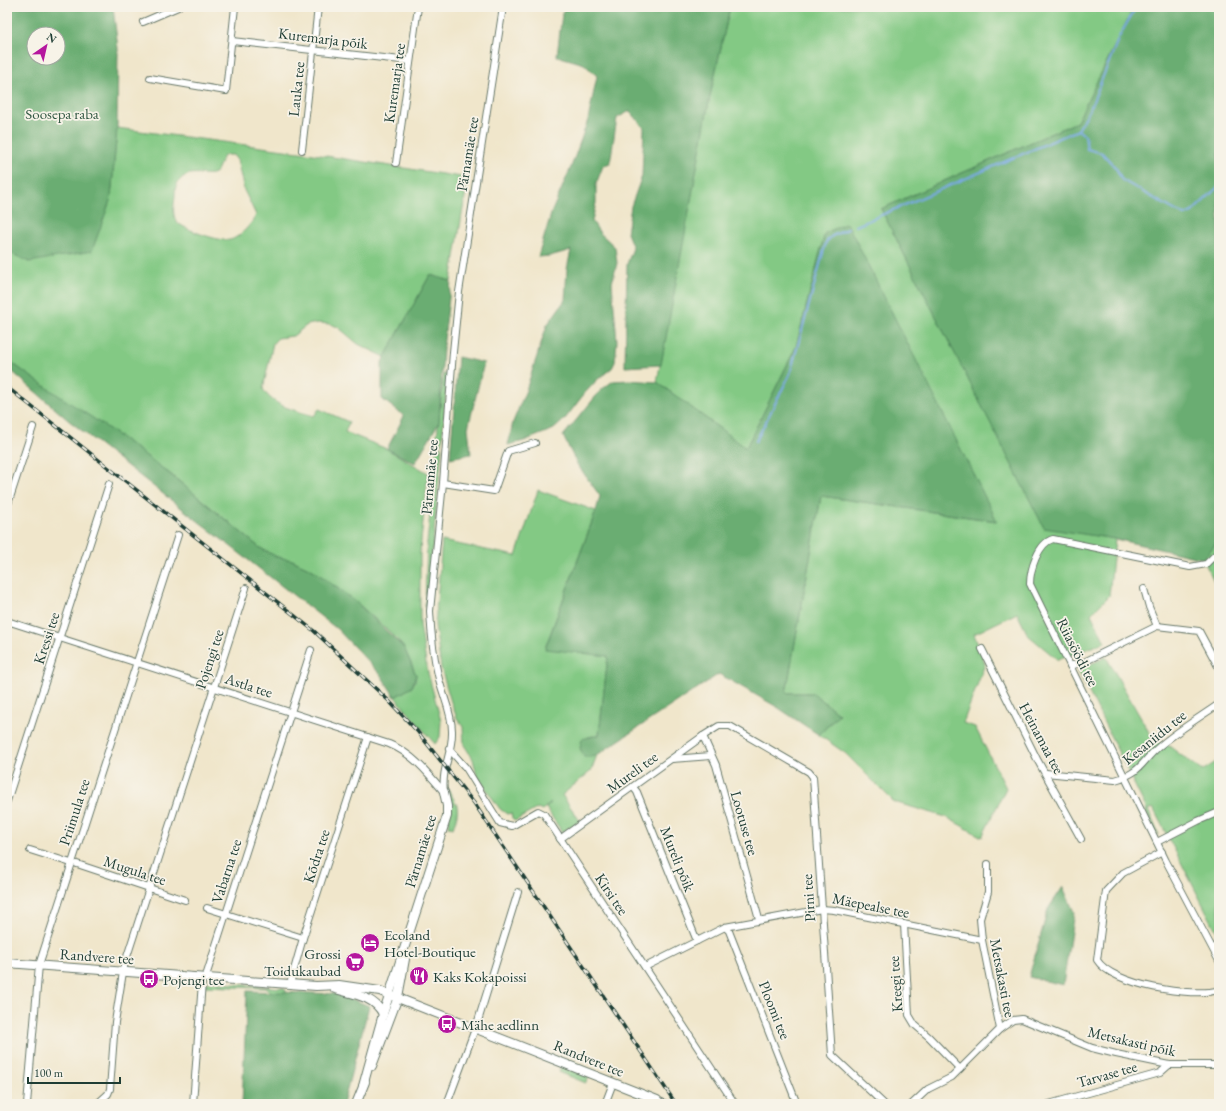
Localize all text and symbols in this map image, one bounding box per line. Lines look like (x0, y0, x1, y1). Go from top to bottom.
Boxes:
street label: Kuremarja põik (277, 23, 370, 53)
north arrow (26, 26, 66, 66)
text: N (44, 29, 59, 46)
street label: Kuremarja tee (379, 42, 409, 124)
street label: Lauka tee (284, 61, 308, 117)
park label: Soosepa raba (25, 104, 99, 123)
street label: Pärnamäe tee (452, 115, 482, 193)
street label: Pärnamäe tee (416, 439, 442, 515)
street label: Kressi tee (29, 609, 63, 666)
street label: Riiasöödi tee (1053, 615, 1103, 690)
street label: Pojengi tee (190, 627, 228, 691)
street label: Astla tee (222, 668, 275, 702)
street label: Heinamaa tee (1015, 699, 1069, 777)
street label: Kesaniidu tee (1118, 705, 1190, 769)
street label: Mureli tee (603, 747, 661, 797)
street label: Priimula tee (54, 776, 94, 848)
street label: Lootuse tee (727, 789, 763, 858)
street label: Pärnamäe tee (400, 812, 440, 890)
street label: Mureli põik (656, 824, 700, 895)
street label: Kõdra tee (298, 827, 334, 885)
street label: Vabarna tee (207, 836, 245, 905)
street label: Mugula tee (101, 851, 169, 889)
street label: Kirsi tee (591, 869, 633, 919)
street label: Pirni tee (797, 873, 819, 923)
street label: Mäepealse tee (831, 888, 911, 922)
place label: Ecoland Hotel-Boutique (384, 925, 476, 961)
hotel icon: Ecoland Hotel-Boutique (359, 932, 381, 954)
street label: Metsakasti tee (986, 937, 1020, 1019)
street label: Randvere tee (59, 944, 135, 968)
place label: Grossi Toidukaubad (264, 944, 341, 980)
supermarket icon: Grossi Toidukaubad (344, 951, 366, 973)
street label: Kreegi tee (884, 955, 906, 1013)
restaurant icon: Kaks Kokapoissi (408, 965, 430, 987)
place label: Kaks Kokapoissi (433, 967, 527, 986)
bus stop icon: Pojengi tee (138, 968, 160, 990)
place label: Pojengi tee (163, 970, 225, 989)
street label: Ploomi tee (755, 978, 795, 1042)
bus stop icon: Mähe aedlinn (436, 1013, 458, 1035)
place label: Mähe aedlinn (461, 1015, 539, 1034)
street label: Metsakasti põik (1086, 1022, 1179, 1061)
street label: Randvere tee (551, 1035, 627, 1081)
street label: Tarvase tee (1075, 1056, 1139, 1092)
scale bar (28, 1059, 120, 1085)
text: 100 m (34, 1065, 64, 1081)

